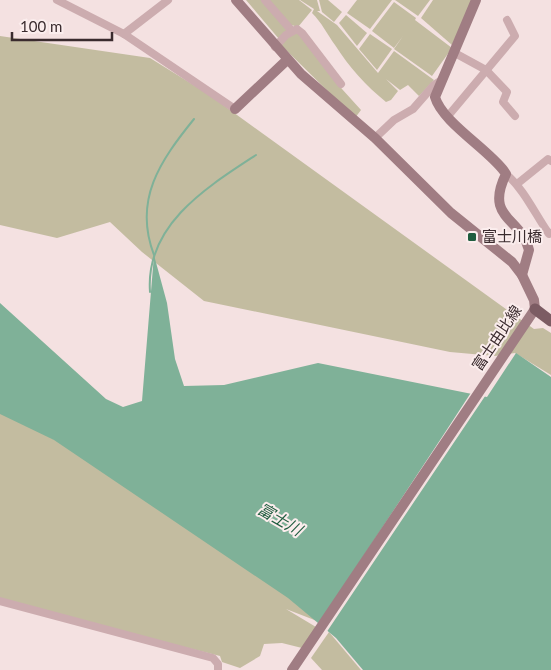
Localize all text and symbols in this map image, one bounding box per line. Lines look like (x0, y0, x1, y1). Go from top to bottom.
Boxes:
scale bar (12, 10, 112, 42)
text: 100 m (20, 17, 62, 35)
place label: 富士川橋 (482, 227, 542, 245)
marker: 富士川橋 (466, 231, 478, 243)
street label: 富士由比線 (468, 301, 525, 374)
water label: 富士川 (255, 498, 308, 540)

